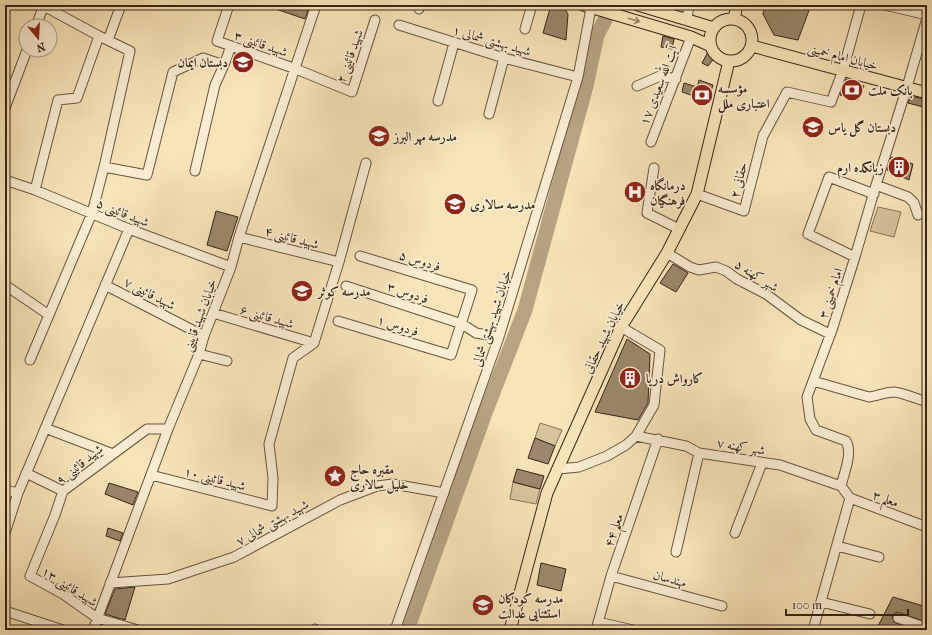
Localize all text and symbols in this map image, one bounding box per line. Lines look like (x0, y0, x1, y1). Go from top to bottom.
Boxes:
one-way arrow (627, 17, 640, 24)
north arrow (18, 18, 58, 58)
street label: شهید بهشتی شمالی ۱ (450, 22, 533, 61)
street label: شهید قائینی ۳ (231, 27, 290, 61)
street label: شهید قائینی ۲ (333, 28, 368, 86)
text: N (34, 40, 47, 55)
street label: خیابان امام خمینی (805, 40, 880, 77)
street label: آیت الله سعیدی ۱۷ (634, 41, 682, 127)
school or university icon: دبستان ایمان (230, 49, 256, 75)
place label: دبستان ایمان (178, 55, 228, 71)
bank icon: بانک ملت (839, 77, 865, 103)
place label: مؤسسه اعتباری ملل (718, 81, 770, 113)
bank icon: مؤسسه اعتباری ملل (689, 82, 715, 108)
place label: بانک ملت (868, 83, 913, 99)
school or university icon: دبستان گل یاس (800, 114, 826, 140)
place label: دبستان گل یاس (828, 119, 896, 137)
school or university icon: مدرسه مهر البرز (366, 123, 392, 149)
place label: مدرسه مهر البرز (392, 129, 457, 146)
building icon: زبانکده ارم (886, 154, 912, 180)
place label: زبانکده ارم (837, 160, 884, 179)
street label: حقانی ۲ (727, 161, 751, 200)
place label: درمانگاه فرهنگیان (650, 177, 686, 209)
hospital icon: درمانگاه فرهنگیان (622, 179, 648, 205)
school or university icon: مدرسه سالاری (442, 191, 468, 217)
street label: شهید قائینی ۵ (94, 195, 151, 232)
place label: مدرسه سالاری (470, 197, 535, 213)
street label: شهید قائینی ۴ (263, 223, 321, 254)
street label: فردوس ۵ (397, 247, 443, 275)
street label: شهر کهنه ۵ (732, 256, 781, 296)
street label: امام خمینی ۳ (815, 266, 850, 321)
street label: خیابان شهید بهشتی شمالی (469, 268, 516, 369)
street label: شهید قائینی ۷ (121, 274, 178, 315)
street label: خیابان شهید قایینی (179, 277, 221, 354)
school or university icon: مدرسه کوثر (289, 278, 315, 304)
street label: فردوس ۳ (385, 279, 431, 307)
place label: مدرسه کوثر (316, 284, 370, 300)
street label: خیابان شهید حقانی (579, 299, 628, 376)
street label: شهید قائینی ۶ (238, 302, 296, 333)
street label: فردوس ۱ (375, 312, 421, 340)
building icon: کارواش دریا (617, 365, 643, 391)
place label: کارواش دریا (646, 371, 703, 387)
street label: شهر کهنه ۷ (715, 435, 766, 459)
street label: شهید قائینی ۹ (53, 441, 107, 489)
place label: مقبره حاج خلیل سالاری (350, 462, 409, 494)
place icon: مقبره حاج خلیل سالاری (322, 463, 348, 489)
street label: شهید قائینی ۱۰ (182, 464, 247, 495)
street label: معلم ۳ (869, 487, 901, 516)
street label: شهید بهشتی شمالی ۷ (233, 496, 312, 550)
street label: معلم ۴۴ (601, 512, 632, 551)
street label: شهید قائینی ۱۳ (38, 563, 100, 611)
street label: مهندسان (651, 567, 688, 591)
place label: مدرسه کودکان استثنایی عدالت (498, 591, 563, 622)
scale bar (786, 591, 908, 617)
school or university icon: مدرسه کودکان استثنایی عدالت (470, 592, 496, 618)
text: 100 m (792, 598, 822, 612)

